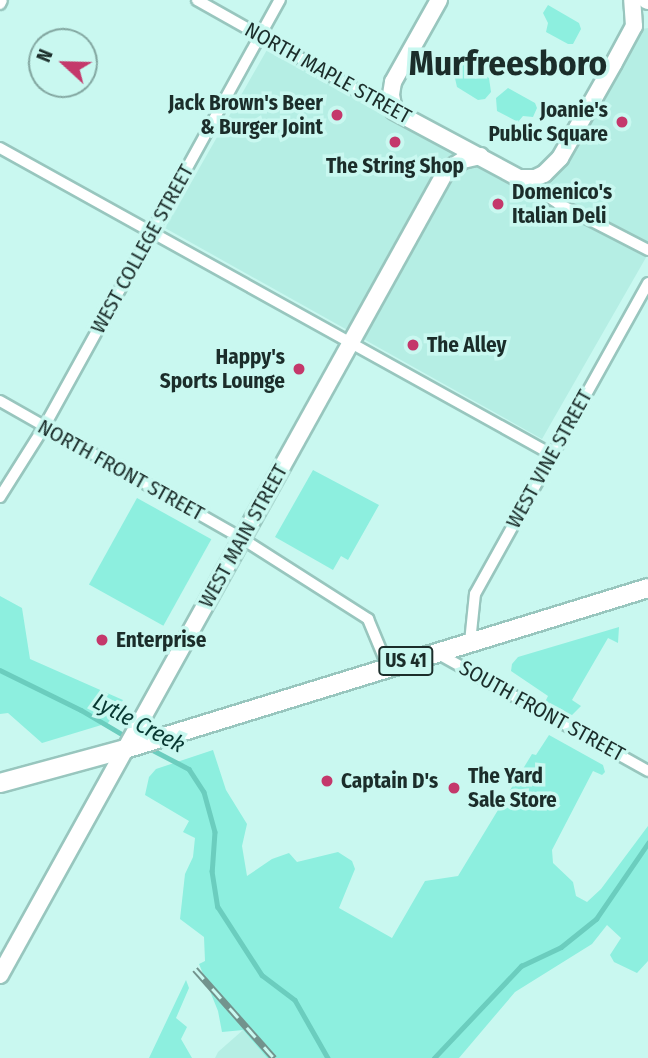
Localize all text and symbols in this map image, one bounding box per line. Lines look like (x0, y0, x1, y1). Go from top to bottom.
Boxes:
street label: NORTH MAPLE STREET (241, 17, 415, 129)
north arrow (28, 28, 98, 98)
district label: Murfreesboro (409, 42, 607, 84)
text: N (32, 46, 58, 65)
place label: Jack Brown's Beer & Burger Joint (168, 90, 323, 140)
place label: Joanie's Public Square (489, 97, 608, 147)
marker: Jack Brown's Beer & Burger Joint (329, 107, 345, 123)
marker: Joanie's Public Square (614, 114, 630, 130)
marker: The String Shop (387, 134, 403, 150)
place label: The String Shop (326, 153, 464, 179)
street label: WEST COLLEGE STREET (85, 160, 199, 338)
place label: Domenico's Italian Deli (512, 179, 612, 229)
marker: Domenico's Italian Deli (490, 196, 506, 212)
place label: The Alley (427, 332, 507, 358)
marker: The Alley (405, 337, 421, 353)
place label: Happy's Sports Lounge (160, 344, 285, 394)
marker: Happy's Sports Lounge (291, 361, 307, 377)
street label: WEST VINE STREET (501, 385, 597, 533)
street label: NORTH FRONT STREET (34, 414, 208, 526)
street label: WEST MAIN STREET (193, 460, 293, 612)
place label: Enterprise (116, 627, 206, 653)
marker: Enterprise (94, 632, 110, 648)
road number: US 41 (378, 646, 434, 676)
street label: SOUTH FRONT STREET (455, 655, 629, 767)
water label: Lytle Creek (88, 687, 190, 759)
place label: The Yard Sale Store (468, 763, 557, 813)
place label: Captain D's (341, 768, 438, 794)
marker: Captain D's (319, 773, 335, 789)
marker: The Yard Sale Store (446, 780, 462, 796)

